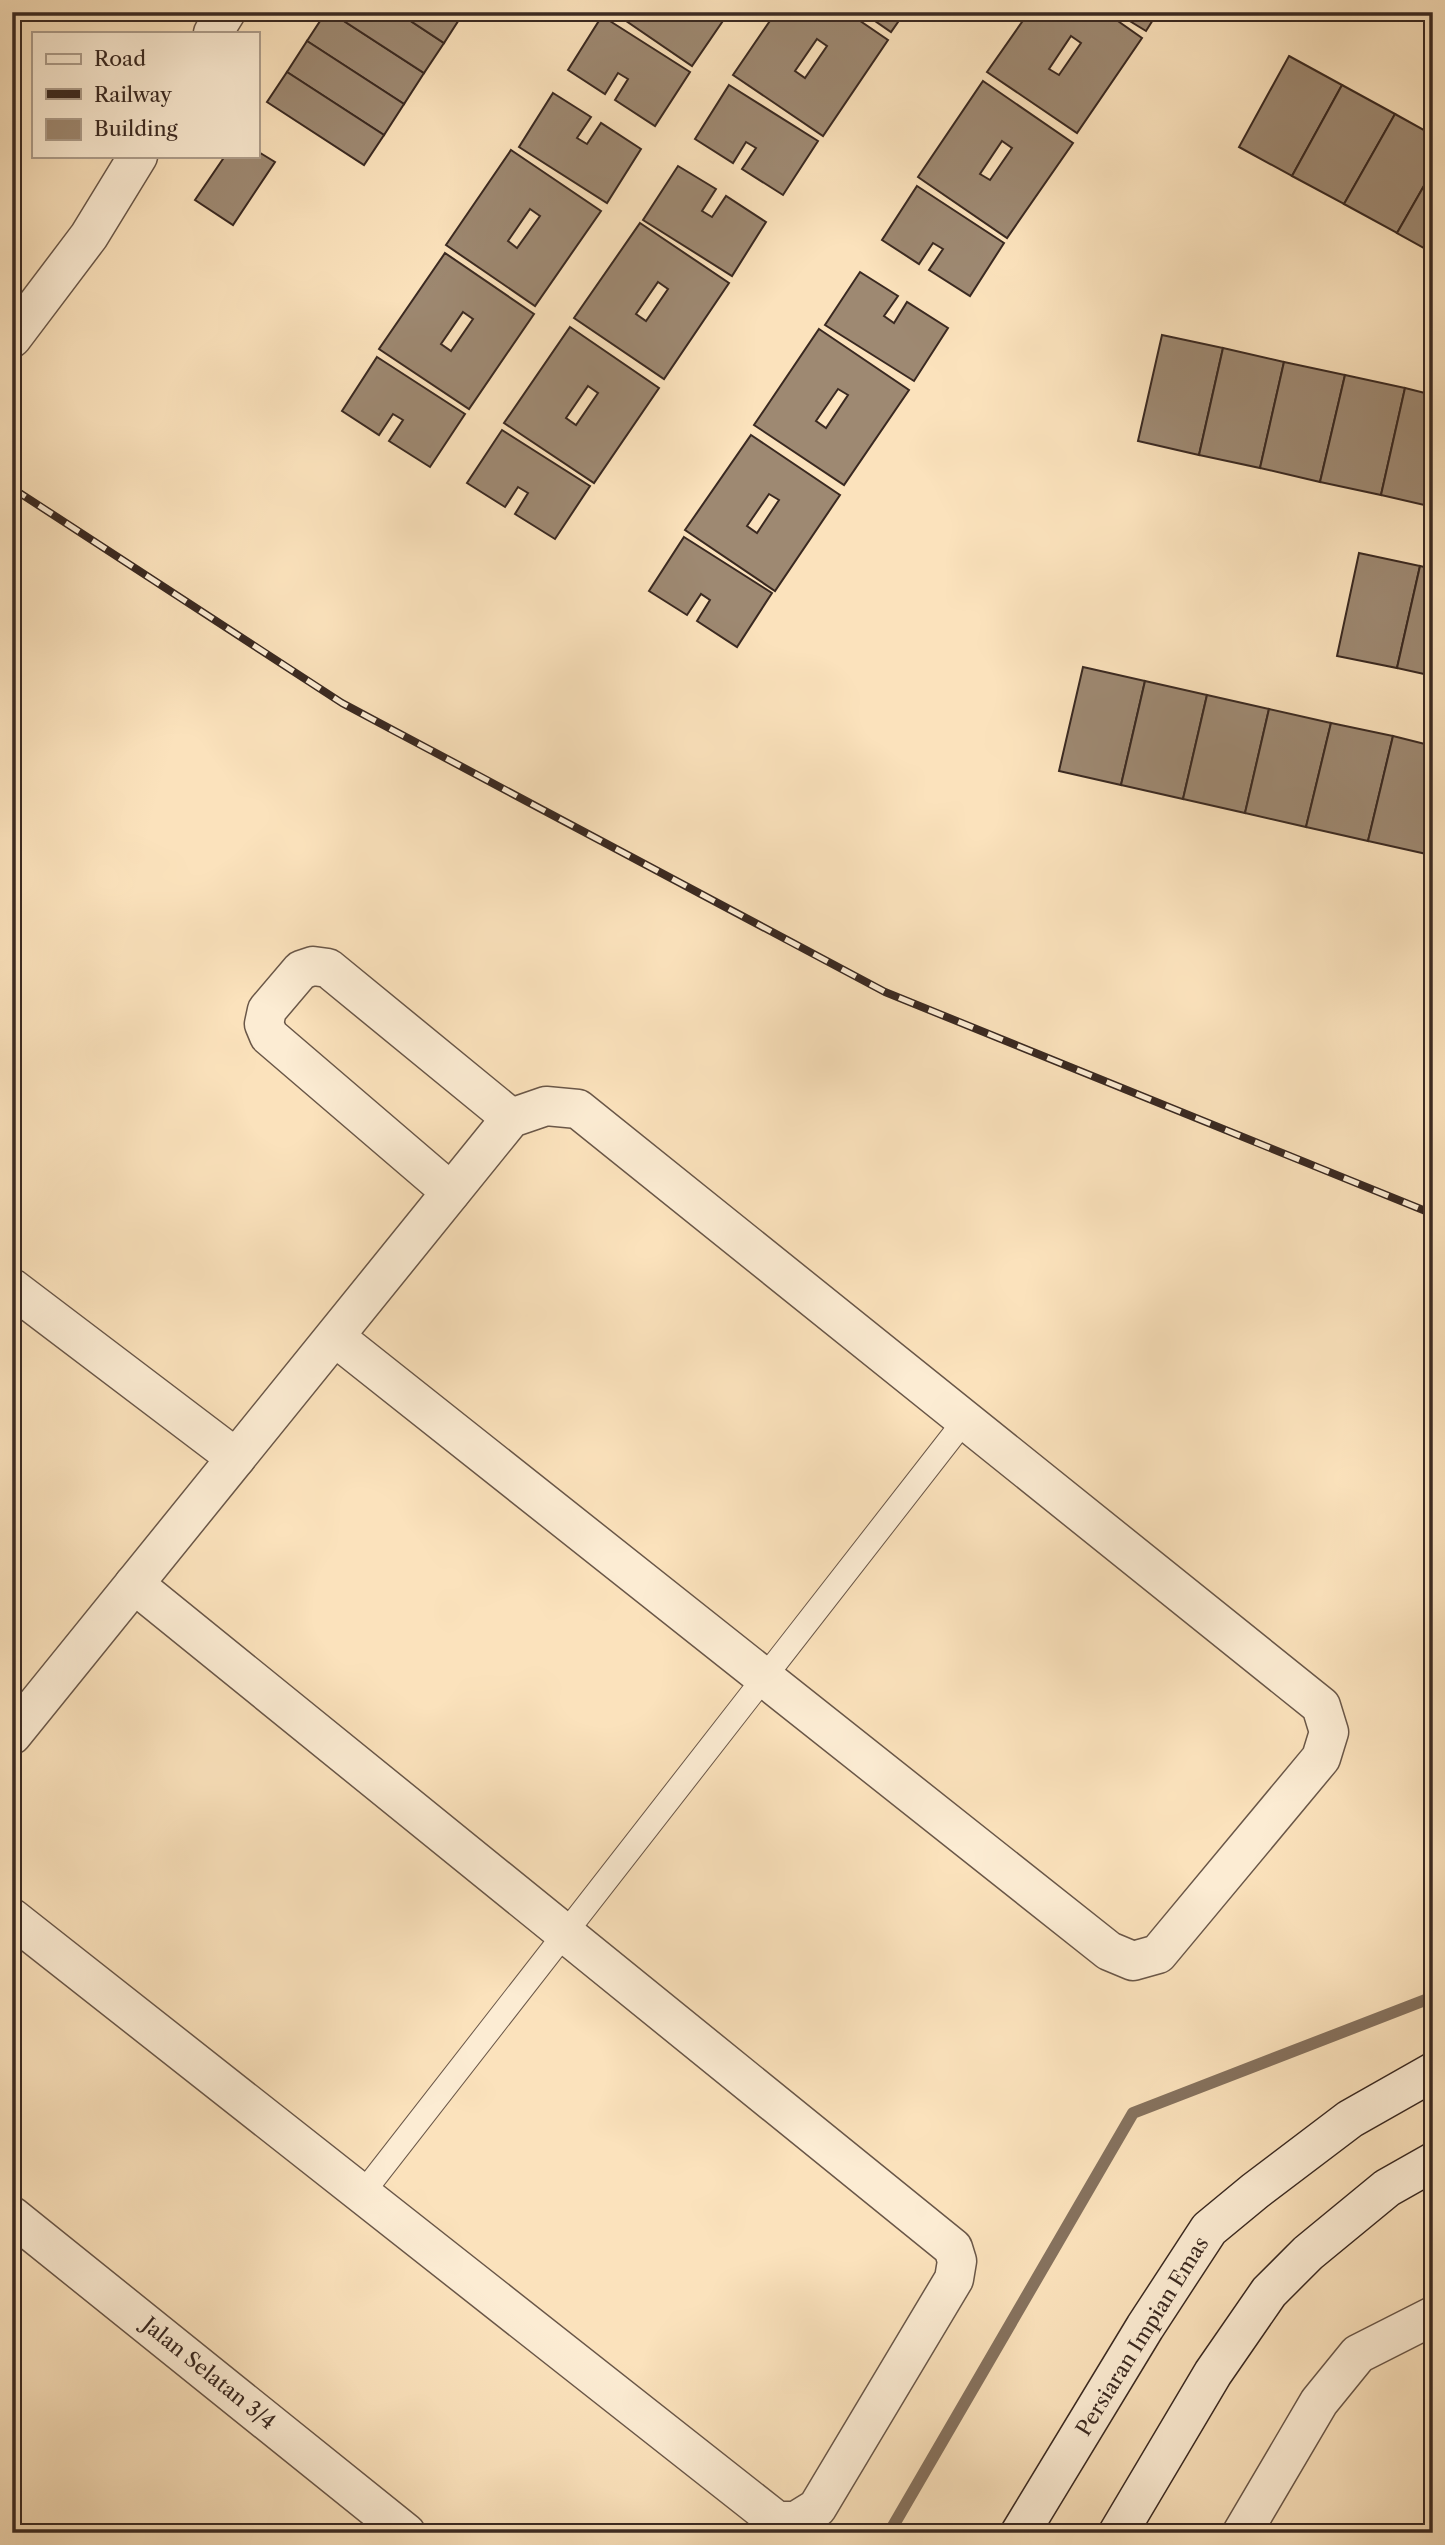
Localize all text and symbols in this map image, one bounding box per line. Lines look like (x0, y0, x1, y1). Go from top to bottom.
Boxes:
legend (32, 32, 259, 158)
text: Road (94, 46, 146, 71)
text: Railway (94, 82, 172, 107)
text: Building (94, 116, 179, 141)
street label: Persiaran Impian Emas (1070, 2232, 1214, 2440)
street label: Jalan Selatan 3/4 (135, 2310, 281, 2434)

